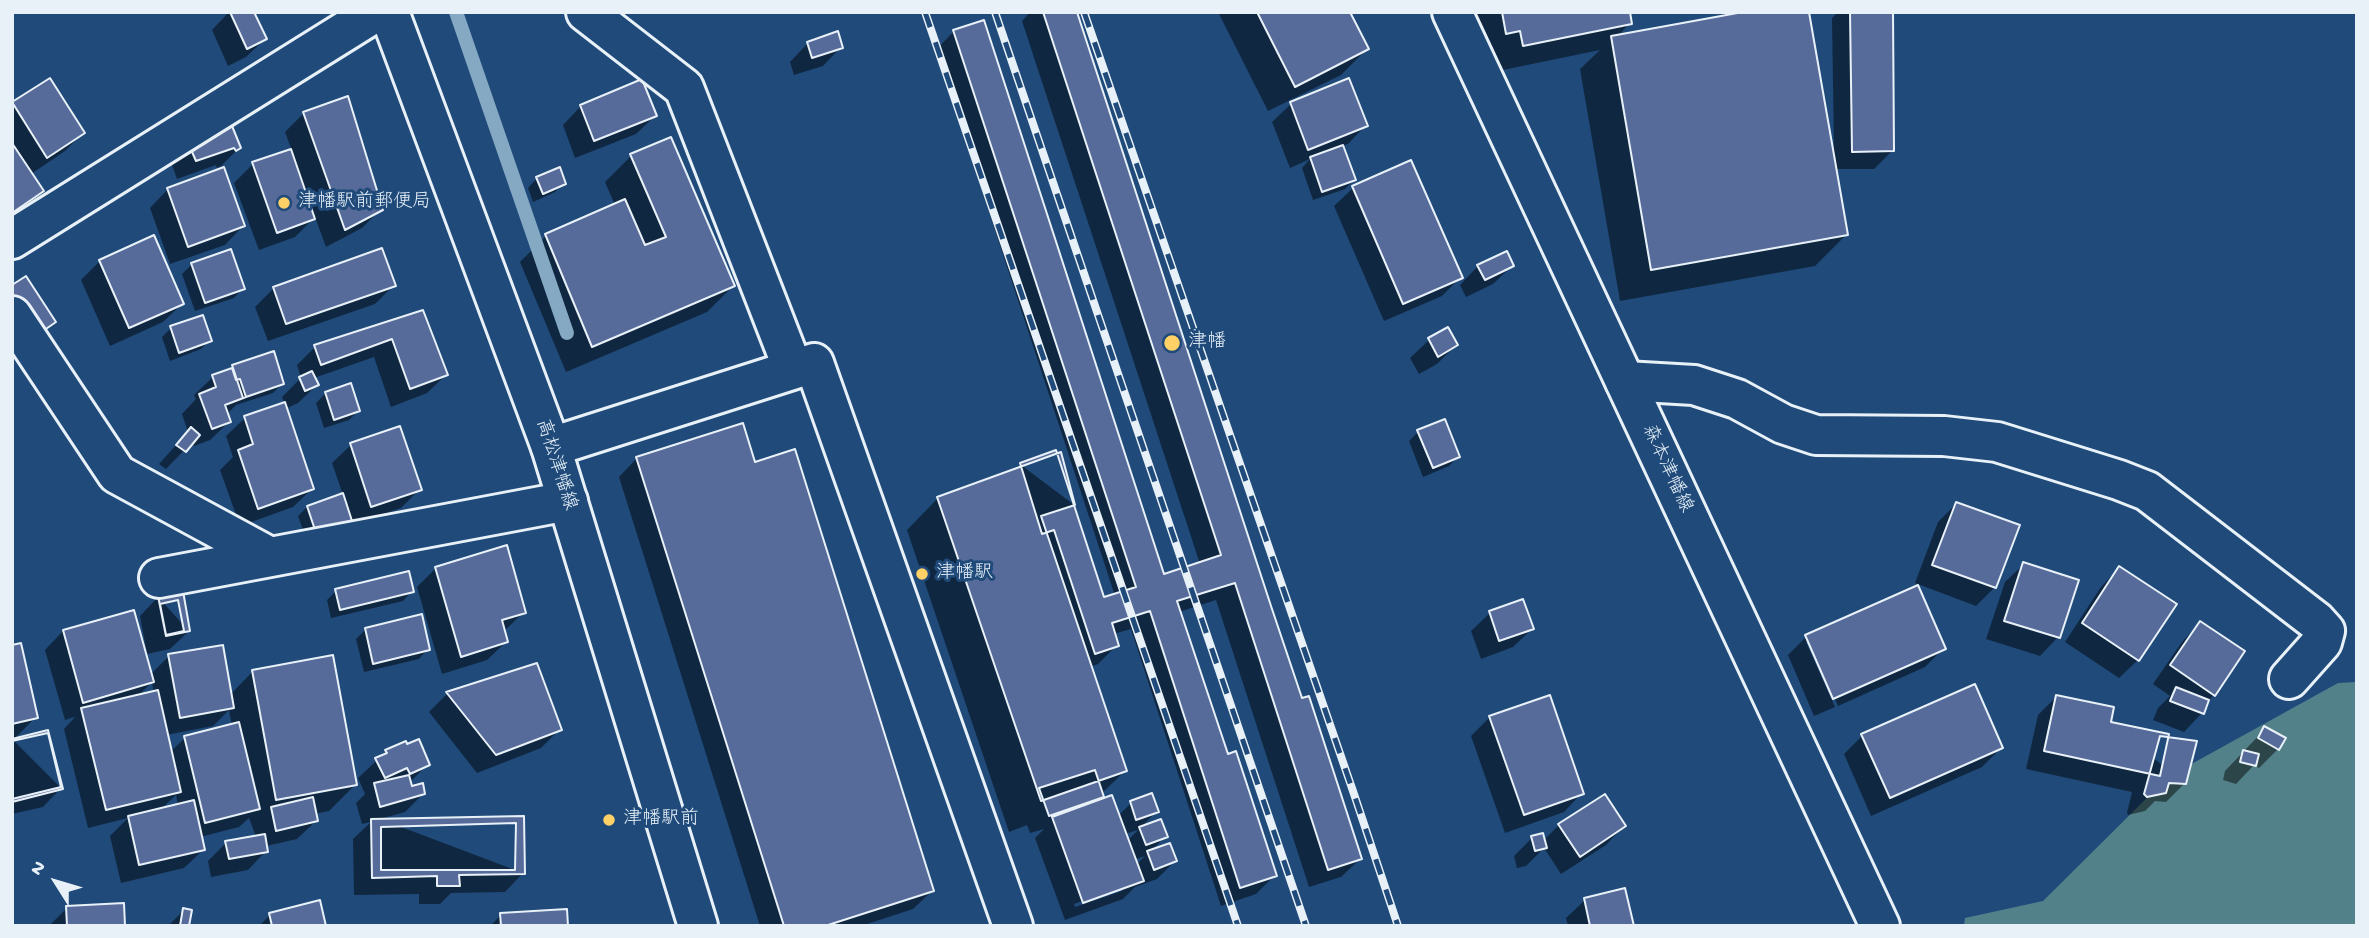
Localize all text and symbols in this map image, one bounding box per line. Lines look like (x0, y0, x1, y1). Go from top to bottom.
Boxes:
place label: 津幡駅前郵便局 (298, 192, 431, 214)
marker: 津幡駅前郵便局 (276, 195, 292, 211)
place label: 津幡 (1188, 332, 1226, 354)
marker: 津幡 (1162, 333, 1182, 353)
street label: 高松津幡線 (529, 416, 581, 514)
street label: 森本津幡線 (1636, 421, 1696, 517)
place label: 津幡駅 (936, 563, 993, 585)
marker: 津幡駅 (914, 566, 930, 582)
place label: 津幡駅前 (623, 809, 699, 831)
marker: 津幡駅前 (601, 812, 617, 828)
north arrow (21, 847, 91, 917)
text: N (26, 857, 52, 881)

